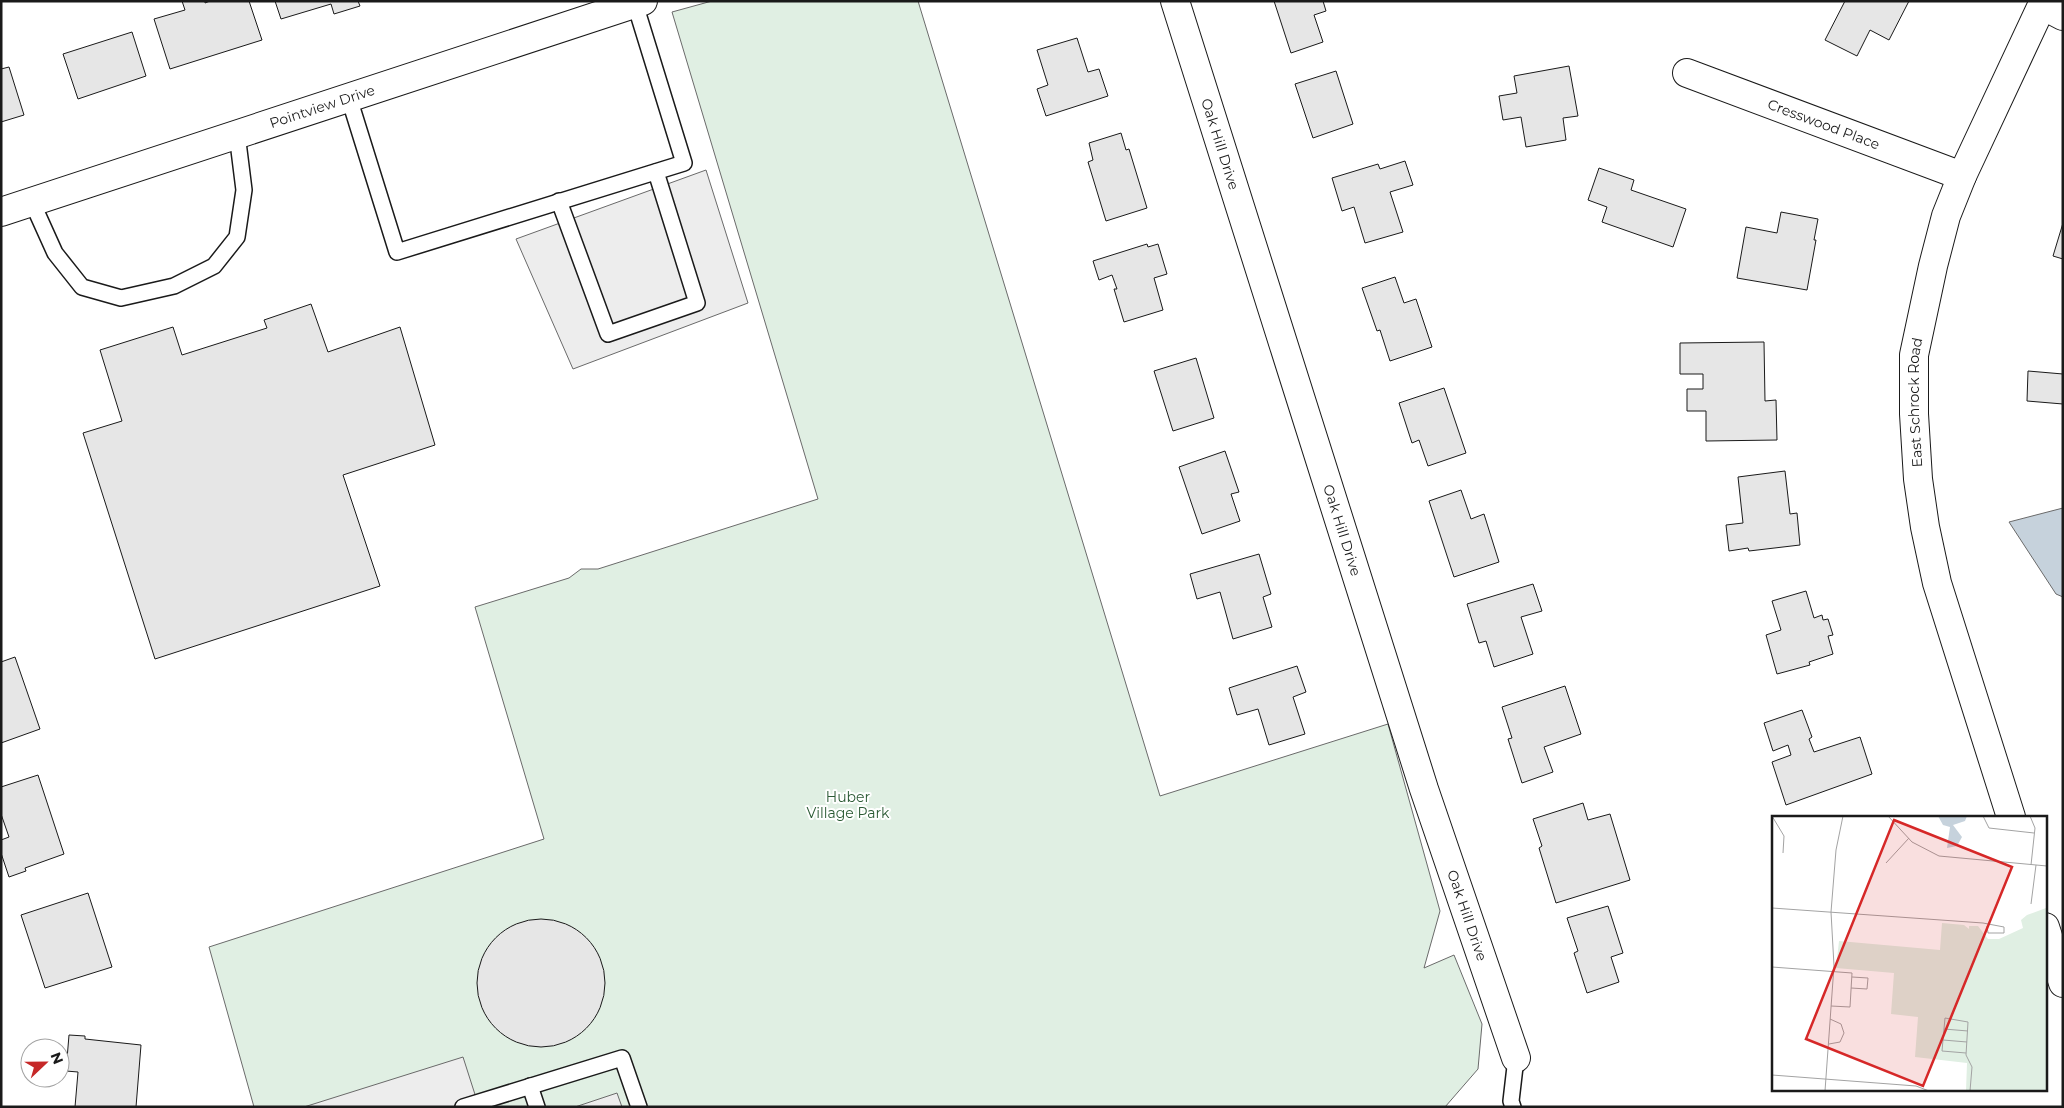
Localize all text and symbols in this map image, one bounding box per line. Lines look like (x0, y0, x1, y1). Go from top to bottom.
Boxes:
street label: Pointview Drive (267, 81, 377, 132)
street label: Cresswood Place (1765, 95, 1882, 153)
street label: Oak Hill Drive (1197, 96, 1243, 192)
street label: East Schrock Road (1905, 336, 1927, 468)
street label: Oak Hill Drive (1319, 482, 1365, 578)
park label: Huber Village Park (807, 788, 890, 822)
inset map (1772, 816, 2046, 1090)
street label: Oak Hill Drive (1443, 867, 1491, 963)
north arrow (20, 1038, 70, 1088)
text: N (47, 1050, 68, 1067)

